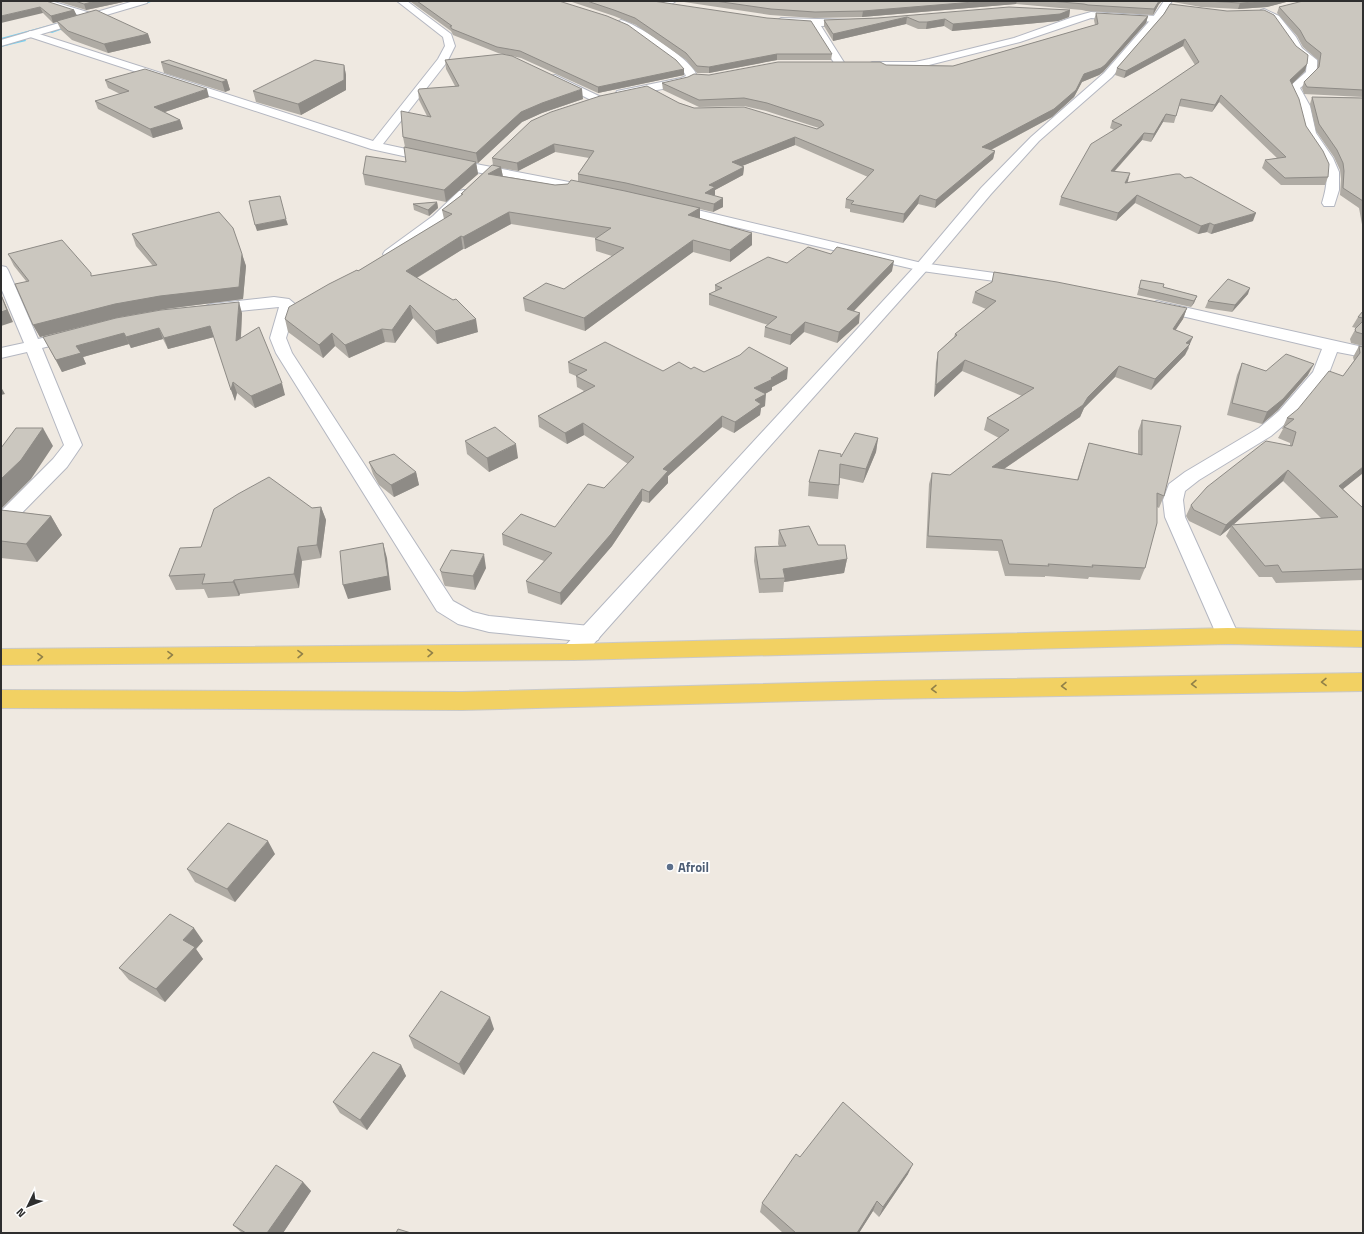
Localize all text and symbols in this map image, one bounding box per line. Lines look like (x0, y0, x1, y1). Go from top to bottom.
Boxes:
one-way arrow (427, 649, 433, 657)
one-way arrow (297, 650, 303, 658)
one-way arrow (167, 651, 173, 660)
one-way arrow (37, 653, 43, 661)
one-way arrow (1321, 678, 1327, 686)
one-way arrow (1191, 680, 1197, 688)
one-way arrow (1061, 682, 1067, 691)
one-way arrow (931, 685, 937, 693)
place label: Afroil (678, 857, 709, 877)
marker: Afroil (665, 862, 675, 872)
north arrow (8, 1186, 48, 1226)
text: N (12, 1205, 29, 1221)

